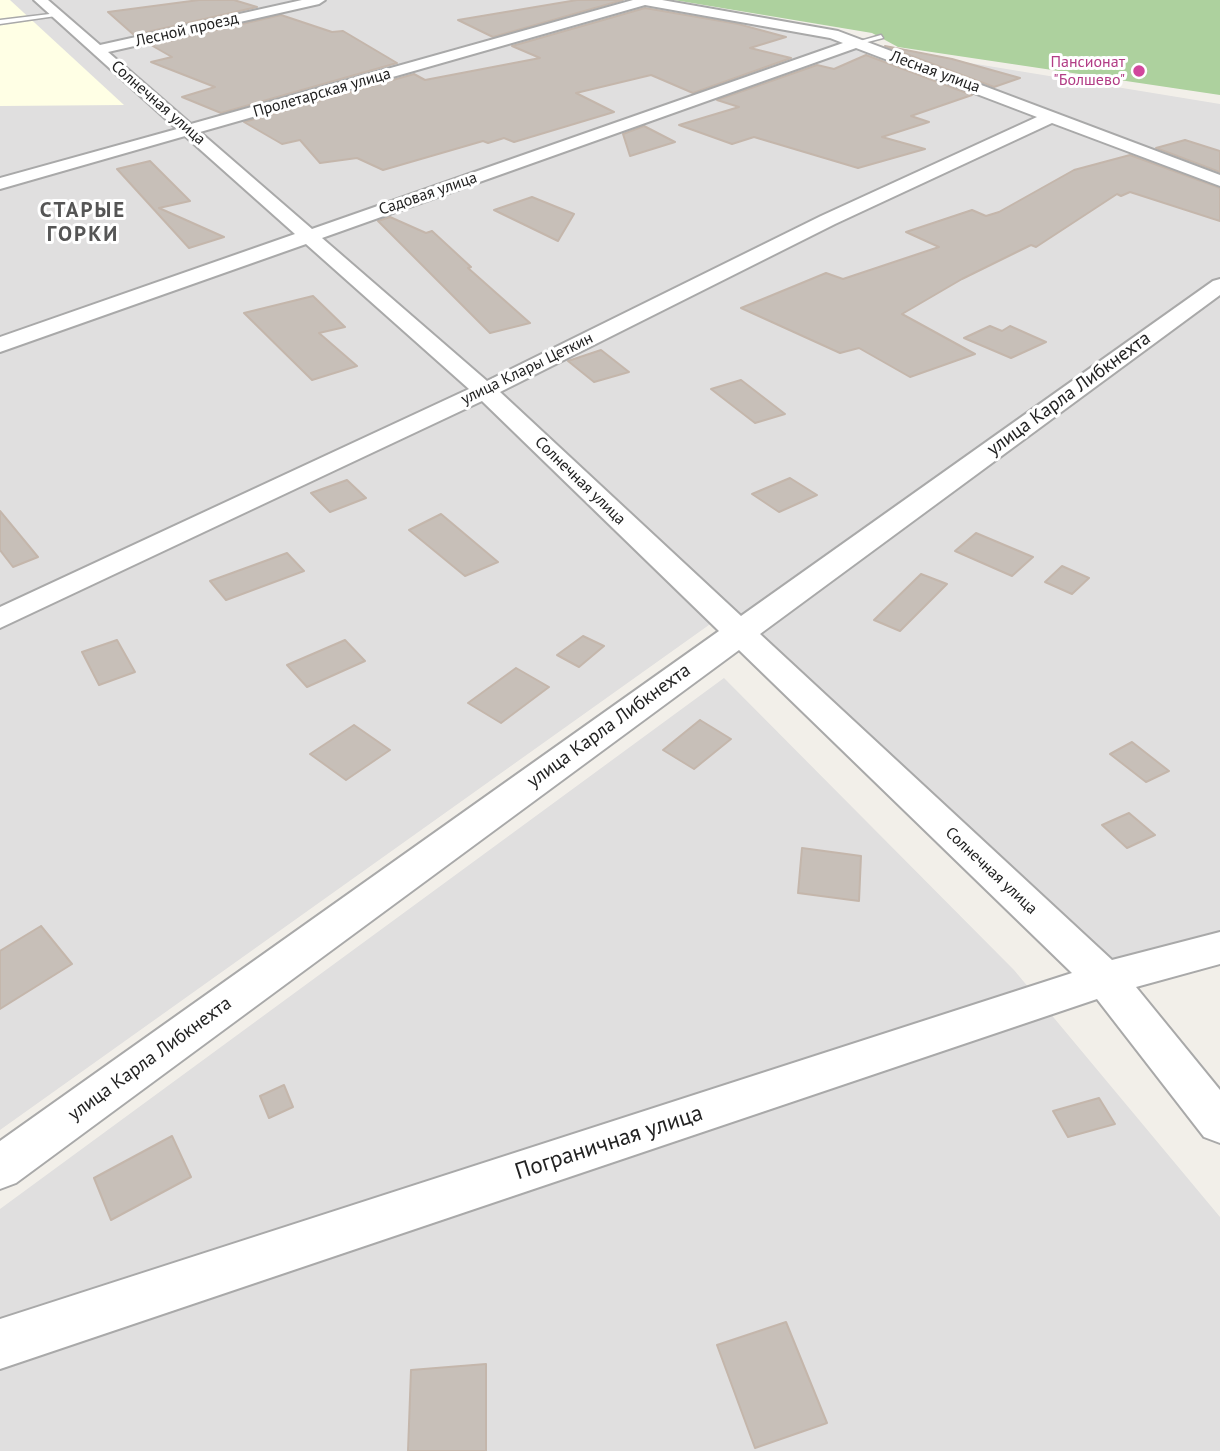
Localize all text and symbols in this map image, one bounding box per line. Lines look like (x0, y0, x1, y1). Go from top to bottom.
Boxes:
street label: Лесной проезд (134, 9, 240, 51)
street label: Лесная улица (887, 47, 983, 97)
place label: Пансионат "Болшево" (1050, 52, 1125, 90)
street label: Солнечная улица (107, 57, 209, 149)
marker: Пансионат "Болшево" (1131, 63, 1147, 79)
street label: Пролетарская улица (251, 64, 393, 122)
street label: Садовая улица (376, 168, 480, 220)
district label: СТАРЫЕ ГОРКИ (41, 198, 125, 248)
street label: улица Карла Либкнехта (983, 327, 1155, 461)
street label: улица Клары Цеткин (458, 329, 596, 409)
street label: Солнечная улица (531, 433, 629, 529)
street label: улица Карла Либкнехта (523, 659, 695, 793)
street label: Солнечная улица (941, 823, 1041, 919)
street label: улица Карла Либкнехта (64, 992, 236, 1126)
street label: Пограничная улица (512, 1100, 706, 1186)

